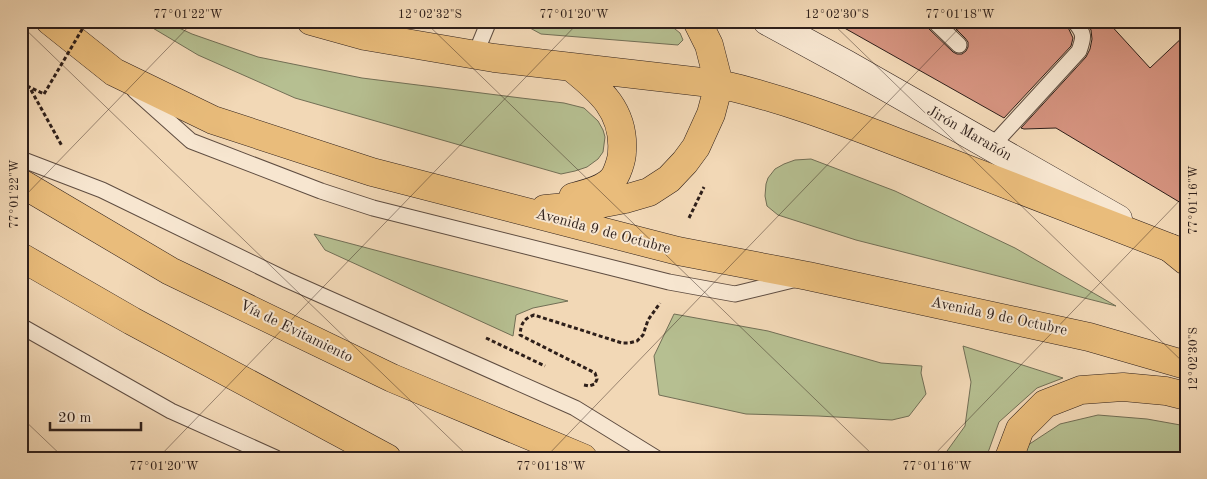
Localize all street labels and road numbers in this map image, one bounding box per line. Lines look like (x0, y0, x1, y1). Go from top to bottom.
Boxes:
street label: Jirón Marañón (924, 104, 1014, 164)
street label: Avenida 9 de Octubre (534, 207, 672, 257)
street label: Avenida 9 de Octubre (929, 295, 1069, 339)
street label: Vía de Evitamiento (237, 298, 355, 366)

